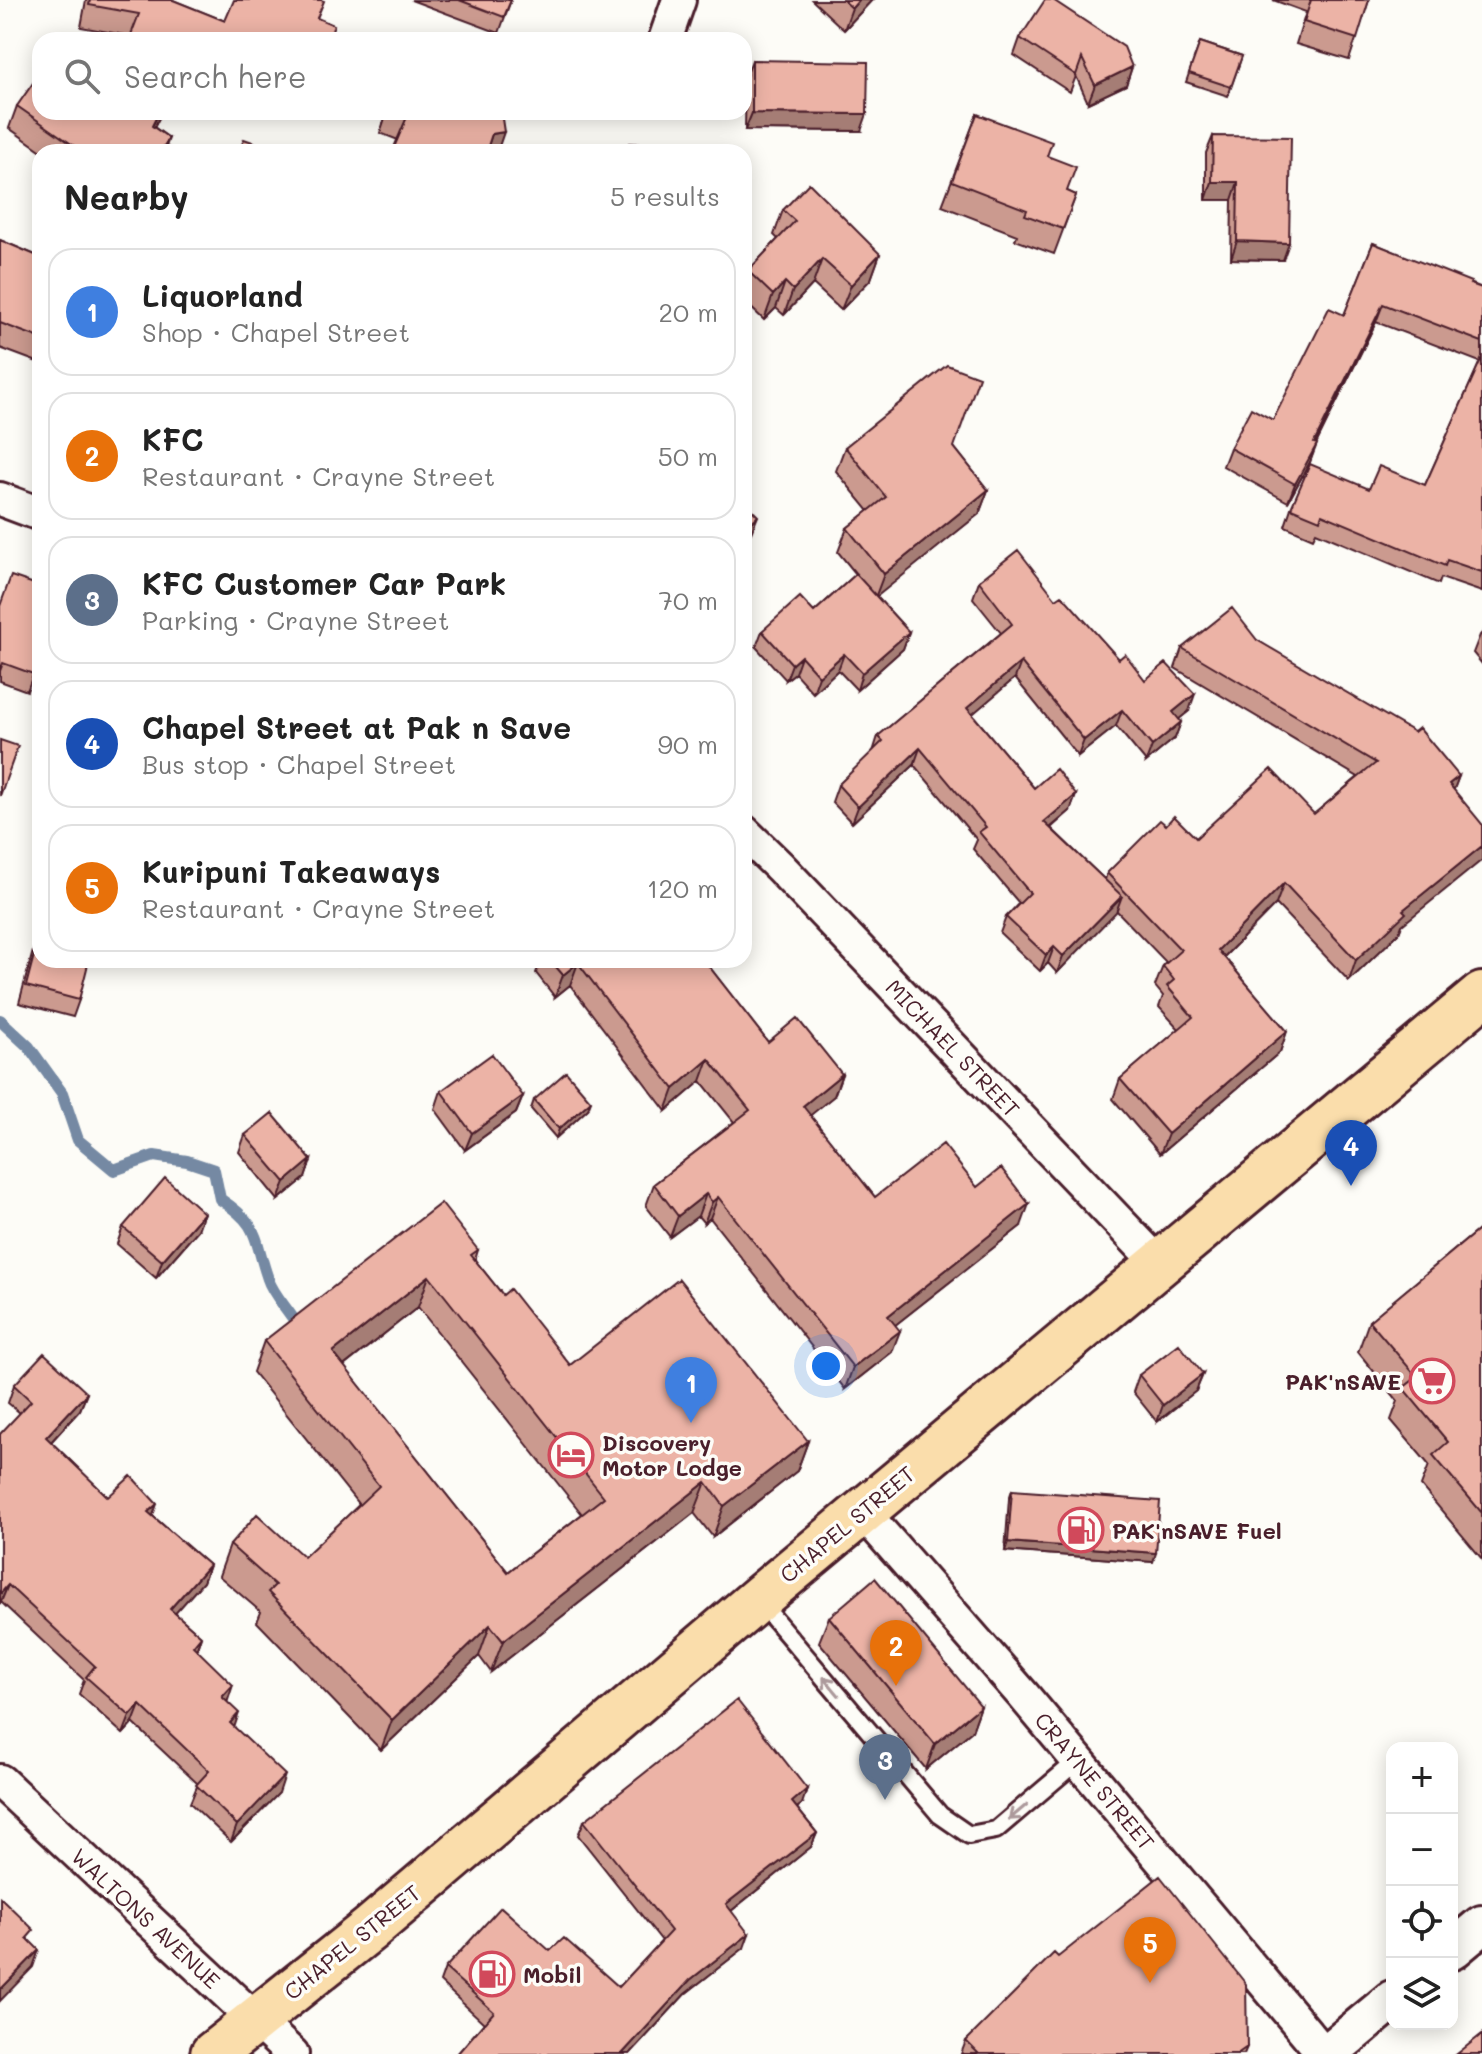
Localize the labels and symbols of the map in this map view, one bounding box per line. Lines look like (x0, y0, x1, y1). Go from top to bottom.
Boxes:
street label: MICHAEL STREET (880, 973, 1026, 1123)
pin: 4 (1325, 1120, 1377, 1186)
your location (806, 1346, 846, 1386)
pin: 1 (665, 1357, 717, 1423)
supermarket icon: PAK'nSAVE (1408, 1357, 1456, 1405)
place label: PAK'nSAVE (1285, 1367, 1401, 1396)
place label: Discovery Motor Lodge (602, 1428, 742, 1482)
hotel icon: Discovery Motor Lodge (547, 1431, 595, 1479)
street label: CHAPEL STREET (774, 1459, 920, 1589)
fuel station icon: PAK'nSAVE Fuel (1057, 1506, 1105, 1554)
place label: PAK'nSAVE Fuel (1112, 1516, 1282, 1545)
pin: 2 (870, 1620, 922, 1686)
one-way arrow (823, 1677, 841, 1697)
street label: CRAYNE STREET (1029, 1706, 1161, 1856)
pin: 3 (859, 1734, 911, 1800)
one-way arrow (1008, 1802, 1029, 1820)
street label: WALTONS AVENUE (65, 1841, 227, 1995)
street label: CHAPEL STREET (278, 1878, 426, 2006)
pin: 5 (1124, 1917, 1176, 1983)
fuel station icon: Mobil (468, 1950, 516, 1998)
place label: Mobil (523, 1960, 582, 1989)

